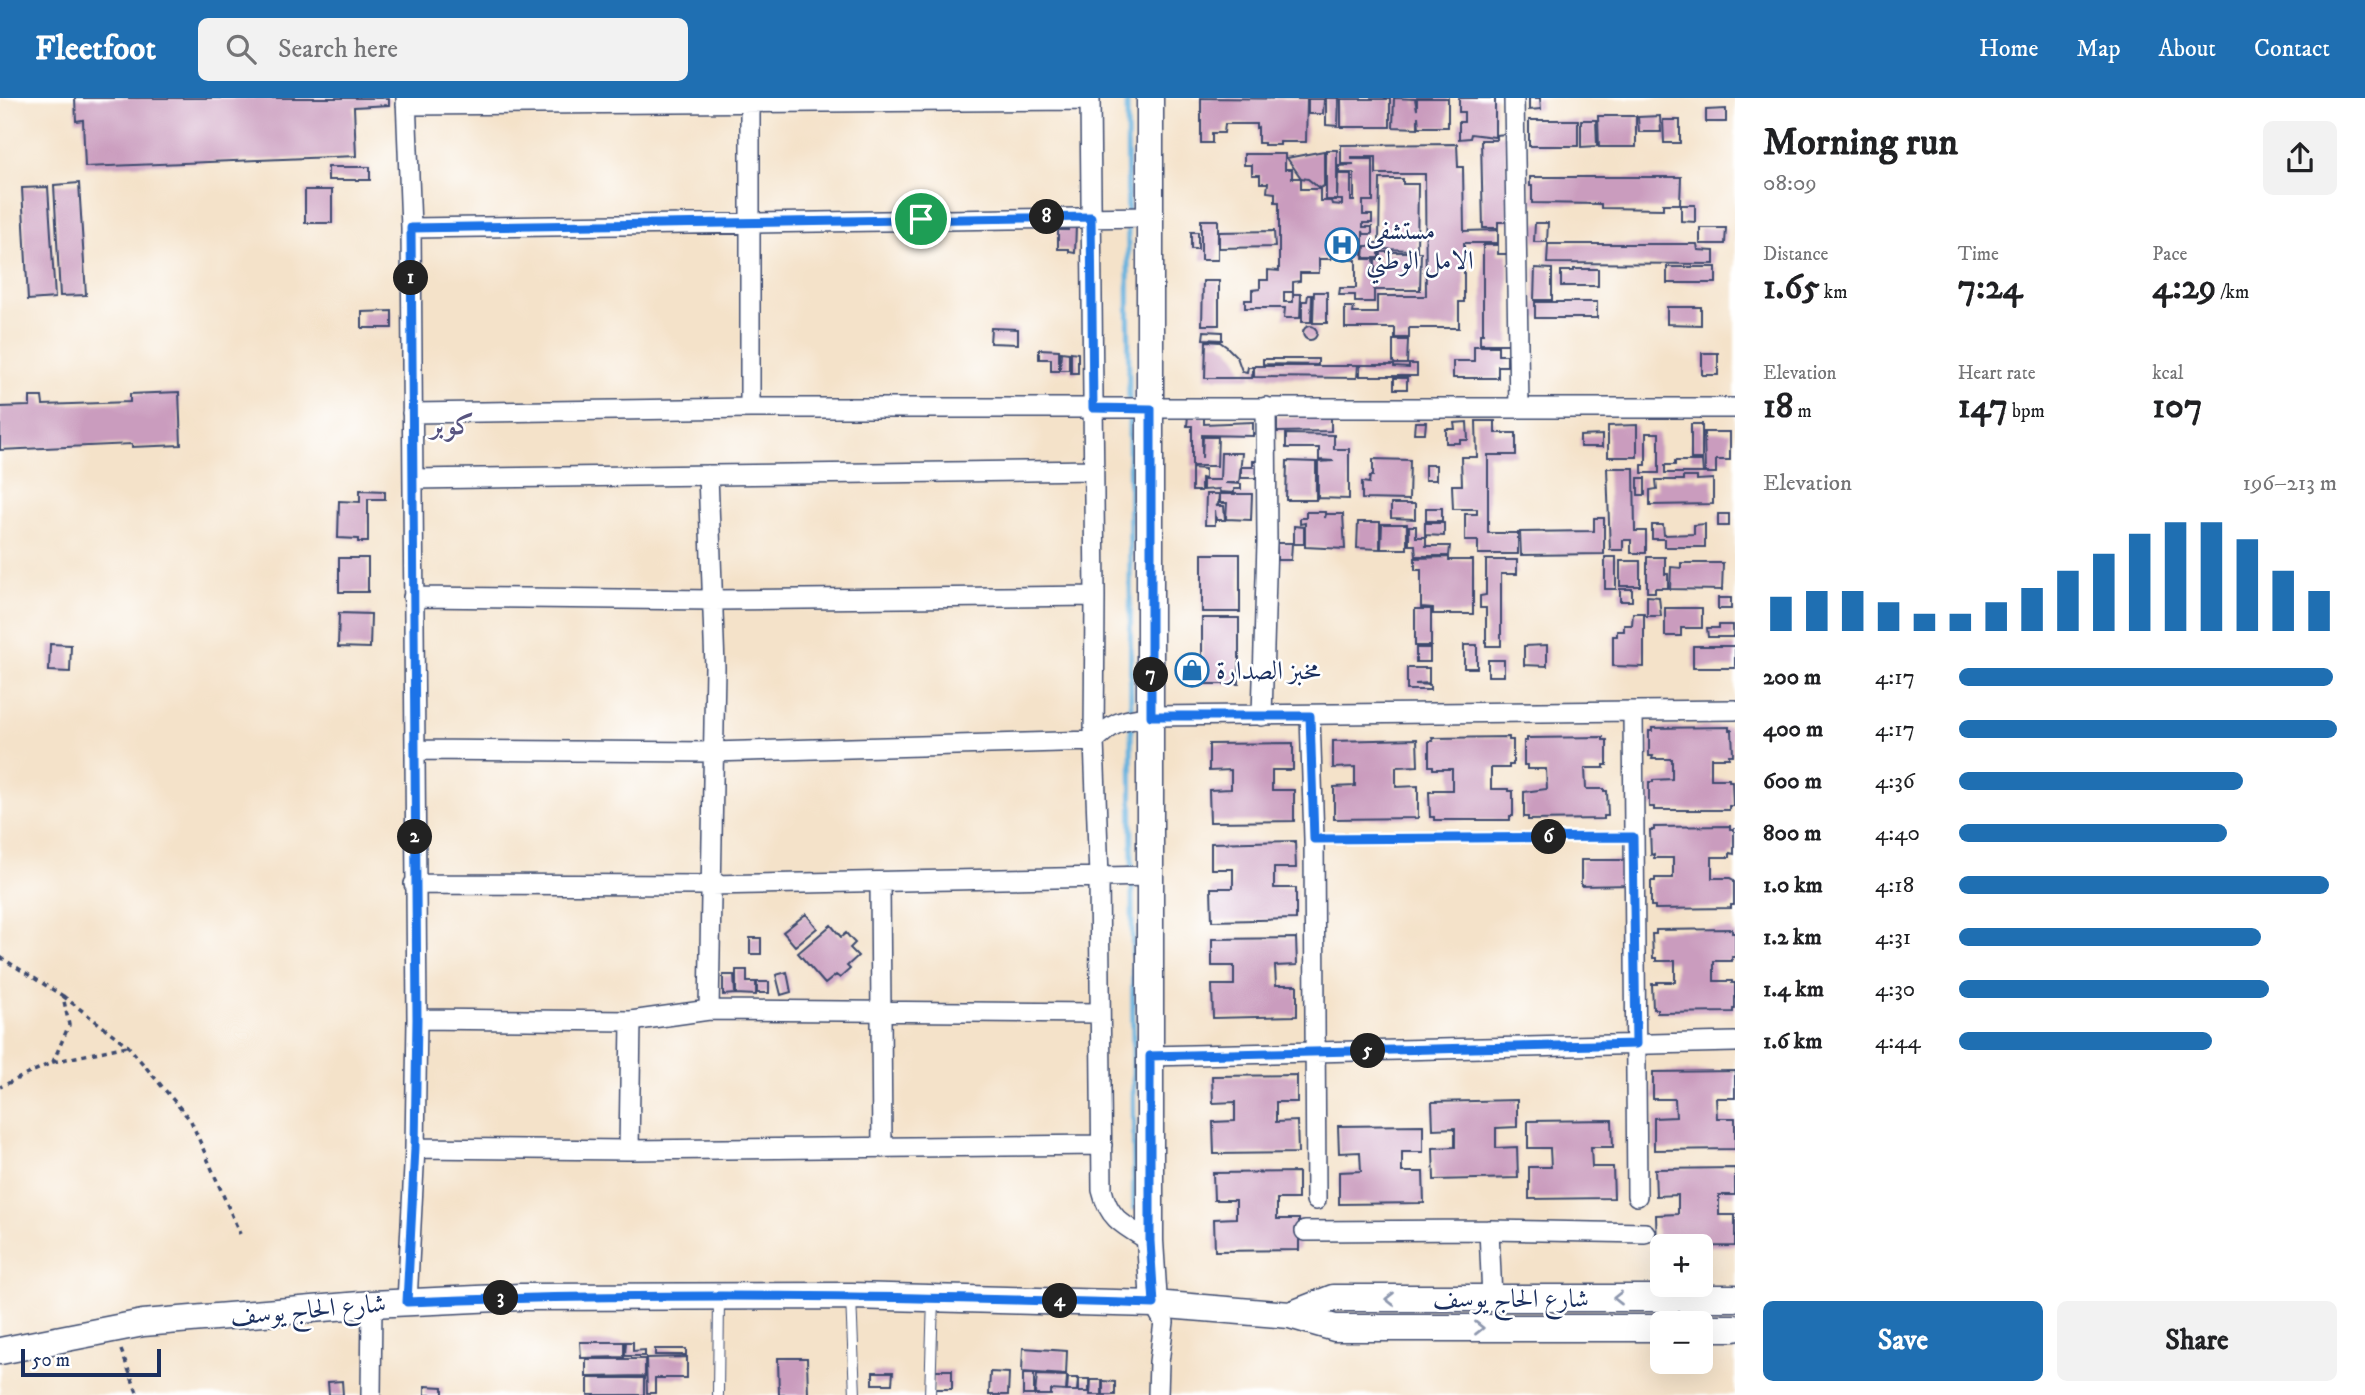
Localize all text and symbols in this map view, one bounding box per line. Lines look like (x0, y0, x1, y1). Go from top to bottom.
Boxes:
search box (198, 18, 688, 81)
text: Fleetfoot (35, 29, 156, 70)
icon: search (222, 30, 260, 68)
text: Search here (278, 33, 398, 66)
text: Home (1979, 34, 2038, 64)
text: Map (2076, 34, 2121, 64)
text: About (2159, 34, 2216, 64)
text: Contact (2254, 34, 2330, 64)
text: Morning run (1763, 119, 1958, 167)
button: share (2263, 121, 2337, 195)
text: 08:09 (1763, 169, 1817, 198)
pin (891, 189, 951, 249)
icon: arrive (902, 200, 940, 238)
pin: 8 (1030, 200, 1064, 234)
text: 8 (1042, 205, 1051, 228)
place label: مستشفى الامل الوطني (1366, 215, 1474, 284)
hospital icon: مستشفى الامل الوطني (1323, 226, 1361, 264)
text: Distance (1763, 243, 1828, 266)
text: Time (1958, 243, 1999, 266)
text: Pace (2152, 243, 2187, 266)
pin: 1 (394, 260, 428, 296)
text: 1 (407, 266, 414, 289)
text: 1.65 (1763, 266, 1820, 310)
text: 7:24 (1958, 266, 2023, 310)
text: 4:29 (2152, 266, 2216, 310)
text: km (1820, 281, 1848, 304)
text: /km (2216, 281, 2249, 304)
text: Elevation (1763, 362, 1837, 385)
text: Heart rate (1958, 362, 2036, 385)
text: kcal (2152, 362, 2184, 385)
text: 18 (1763, 385, 1793, 429)
text: 147 (1958, 385, 2008, 429)
text: 107 (2152, 385, 2202, 429)
text: m (1793, 400, 1812, 423)
text: bpm (2008, 400, 2045, 423)
district label: كوبر (427, 408, 474, 443)
text: Elevation (1763, 469, 1852, 498)
text: 196–213 m (2243, 469, 2337, 498)
shop icon: مخبز الصدارة (1173, 651, 1211, 689)
place label: مخبز الصدارة (1216, 655, 1321, 688)
pin: 7 (1134, 658, 1168, 692)
text: 7 (1145, 663, 1156, 686)
text: 200 m (1763, 663, 1821, 692)
text: 4:17 (1875, 663, 1915, 692)
text: 400 m (1763, 715, 1823, 744)
text: 4:17 (1875, 715, 1915, 744)
text: 600 m (1763, 767, 1822, 796)
text: 4:36 (1875, 767, 1915, 796)
text: 800 m (1763, 819, 1821, 848)
text: 4:40 (1875, 819, 1920, 848)
pin: 2 (398, 820, 432, 854)
pin: 6 (1532, 820, 1566, 854)
text: 2 (410, 825, 419, 848)
text: 6 (1544, 825, 1553, 848)
text: 1.0 km (1763, 871, 1823, 900)
text: 4:18 (1875, 871, 1914, 900)
text: 1.2 km (1763, 923, 1822, 952)
text: 4:31 (1875, 923, 1911, 952)
text: 1.4 km (1763, 975, 1824, 1004)
text: 4:30 (1875, 975, 1915, 1004)
text: 1.6 km (1763, 1027, 1822, 1056)
text: 4:44 (1875, 1027, 1921, 1056)
pin: 5 (1350, 1034, 1386, 1068)
text: 5 (1363, 1039, 1372, 1062)
map controls (1650, 1234, 1713, 1374)
button: + (1650, 1234, 1713, 1297)
pin: 3 (484, 1280, 518, 1316)
street label: شارع الحاج يوسف (1433, 1283, 1589, 1322)
pin: 4 (1042, 1284, 1078, 1318)
text: 3 (497, 1286, 504, 1309)
street label: شارع الحاج يوسف (229, 1287, 388, 1340)
text: 4 (1054, 1289, 1065, 1312)
one-way arrow (1612, 1290, 1623, 1306)
one-way arrow (1385, 1291, 1395, 1307)
button: Save (1763, 1301, 2043, 1381)
button: Share (2057, 1301, 2337, 1381)
button: − (1650, 1311, 1713, 1374)
one-way arrow (1474, 1320, 1484, 1336)
scale bar (21, 1346, 161, 1378)
text: 50 m (32, 1349, 70, 1372)

